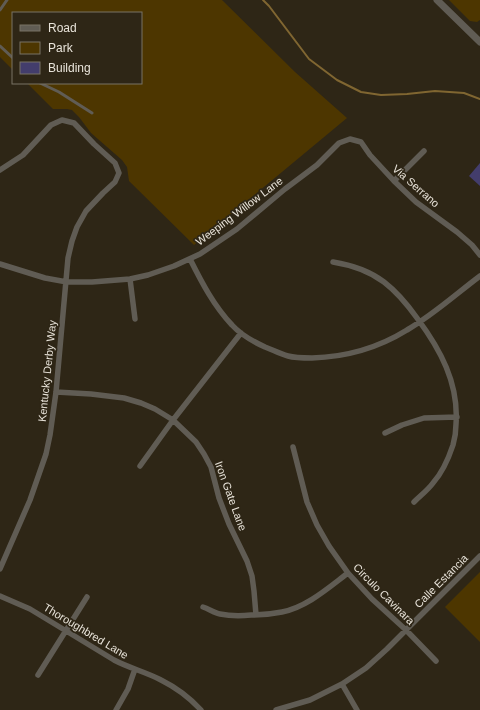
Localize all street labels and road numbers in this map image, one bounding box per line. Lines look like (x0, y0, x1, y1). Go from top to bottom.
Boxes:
street label: Via Serrano (390, 162, 442, 210)
street label: Weeping Willow Lane (193, 174, 285, 248)
street label: Kentucky Derby Way (36, 319, 58, 422)
street label: Iron Gate Lane (213, 459, 249, 533)
street label: Calle Estancia (412, 551, 471, 610)
street label: Circulo Cavinara (351, 561, 418, 628)
street label: Thoroughbred Lane (41, 601, 131, 661)

